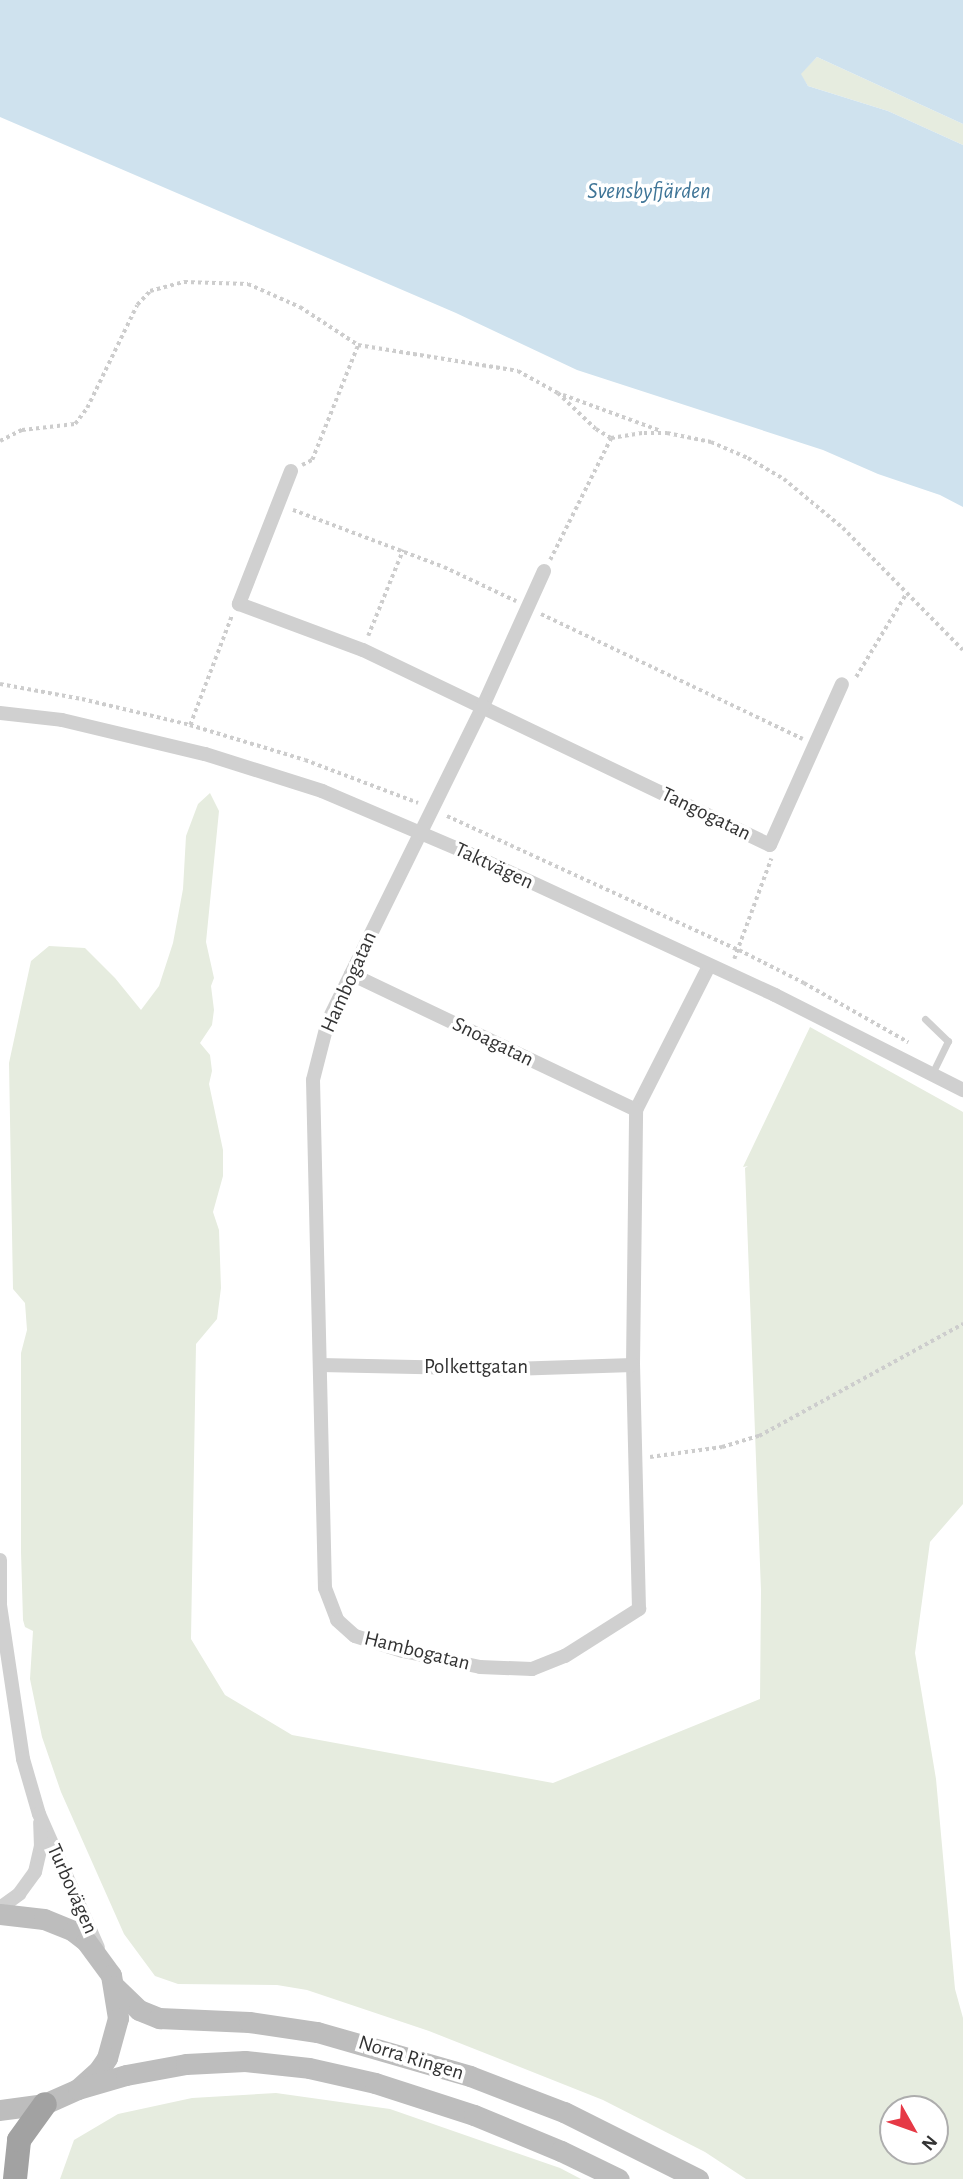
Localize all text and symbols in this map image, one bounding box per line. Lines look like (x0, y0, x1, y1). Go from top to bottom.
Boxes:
water label: Svensbyfjärden (587, 178, 711, 206)
street label: Tangogatan (657, 782, 755, 846)
street label: Taktvägen (451, 837, 537, 895)
street label: Hambogatan (316, 928, 382, 1036)
street label: Snoagatan (448, 1012, 538, 1072)
street label: Polkettgatan (424, 1354, 528, 1380)
street label: Hambogatan (362, 1626, 472, 1676)
street label: Turbovägen (41, 1840, 103, 1938)
street label: Norra Ringen (355, 2030, 467, 2086)
north arrow (879, 2095, 949, 2165)
text: N (917, 2131, 940, 2154)

